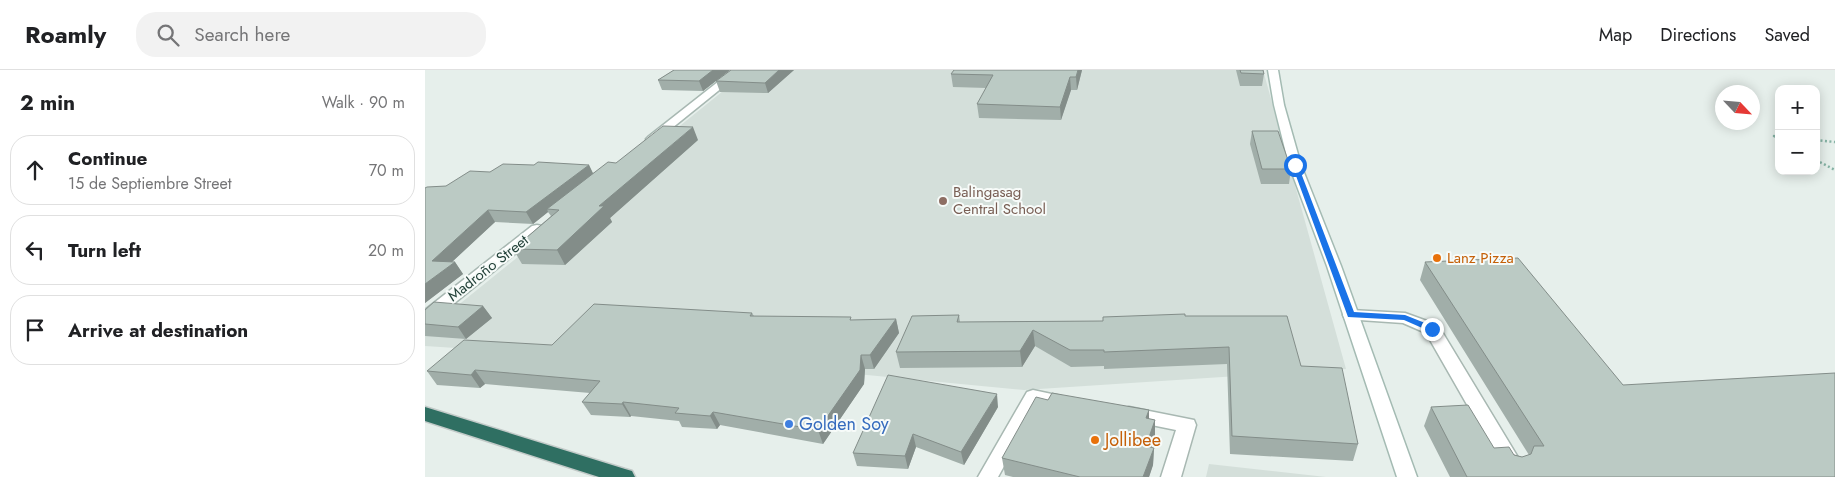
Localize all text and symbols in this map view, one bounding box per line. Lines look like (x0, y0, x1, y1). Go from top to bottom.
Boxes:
search box (136, 12, 486, 57)
text: Roamly (25, 17, 106, 52)
icon: search (154, 21, 182, 49)
text: Search here (194, 21, 290, 48)
text: Map (1599, 22, 1632, 48)
text: Directions (1660, 22, 1736, 48)
text: Saved (1764, 22, 1810, 48)
north arrow (1715, 85, 1760, 130)
map controls (1775, 85, 1820, 175)
button: + (1775, 85, 1820, 130)
text: 2 min (20, 88, 75, 118)
text: Walk · 90 m (322, 91, 405, 114)
button: − (1775, 130, 1820, 175)
text: Continue (68, 145, 147, 172)
route start (1284, 154, 1307, 177)
icon: ahead (21, 156, 49, 184)
text: 70 m (369, 159, 404, 182)
text: 15 de Septiembre Street (68, 172, 232, 195)
place label: Balingasag Central School (953, 181, 1046, 220)
marker: Balingasag Central School (937, 195, 949, 207)
street label: Madroño Street (443, 229, 533, 307)
icon: left (21, 236, 49, 264)
text: Turn left (68, 237, 141, 264)
text: 20 m (368, 239, 404, 262)
place label: Lanz Pizza (1447, 247, 1514, 269)
marker: Lanz Pizza (1431, 252, 1443, 264)
icon: arrive (21, 316, 49, 344)
text: Arrive at destination (68, 317, 248, 344)
route end (1421, 318, 1444, 341)
place label: Golden Soy (799, 411, 889, 437)
marker: Golden Soy (783, 418, 795, 430)
place label: Jollibee (1103, 427, 1161, 453)
marker: Jollibee (1089, 434, 1101, 446)

